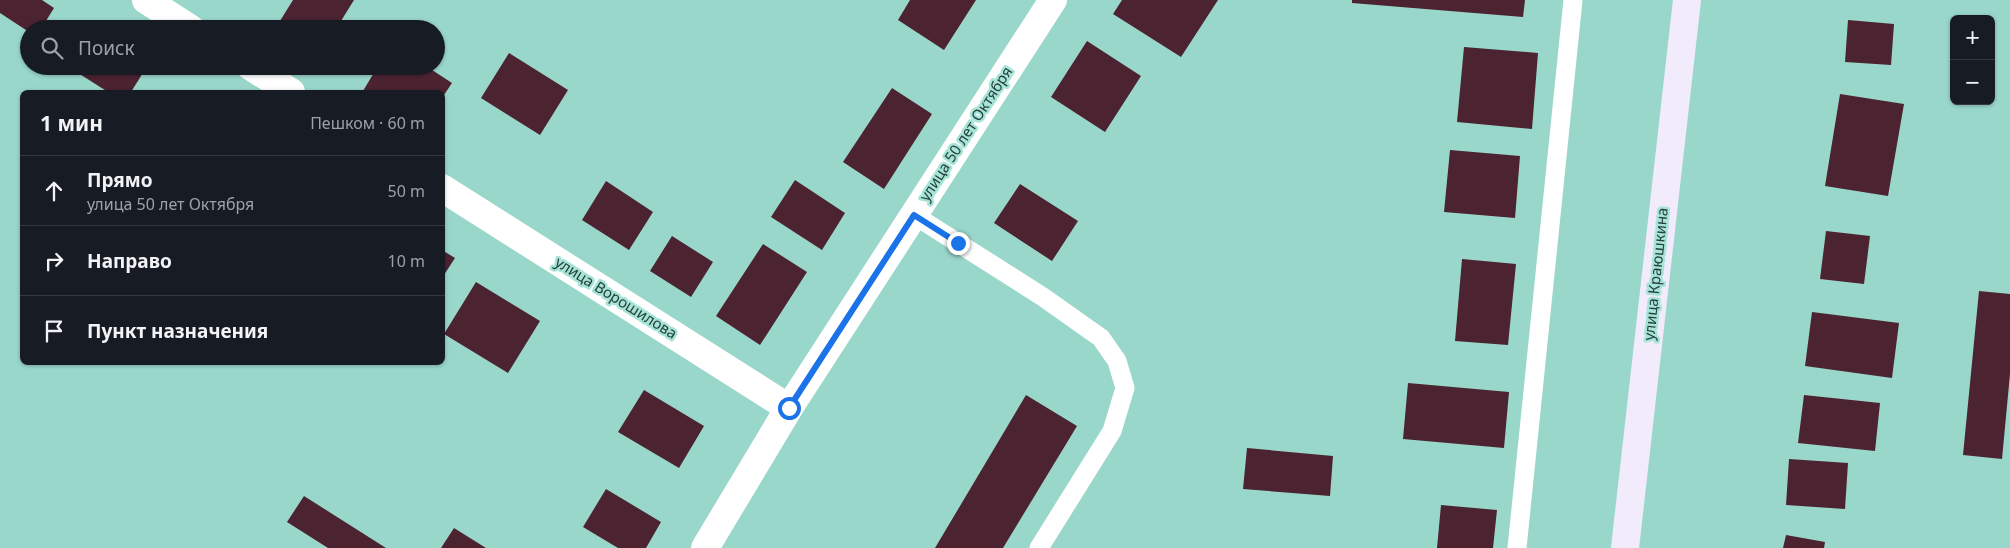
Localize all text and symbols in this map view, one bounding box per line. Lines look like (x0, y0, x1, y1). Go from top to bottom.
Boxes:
map controls (1950, 15, 1995, 105)
button: + (1950, 15, 1995, 60)
search box (20, 20, 445, 75)
icon: search (38, 34, 66, 62)
text: Поиск (78, 35, 134, 61)
button: − (1950, 60, 1995, 105)
street label: улица 50 лет Октября (914, 62, 1016, 205)
text: 1 мин (40, 109, 103, 137)
text: Пешком · 60 m (310, 112, 425, 134)
text: Прямо (87, 167, 153, 193)
icon: ahead (40, 177, 68, 205)
text: 50 m (388, 180, 425, 202)
text: улица 50 лет Октября (87, 193, 254, 215)
street label: улица Краюшкина (1638, 206, 1672, 341)
route end (947, 232, 970, 255)
icon: right (40, 247, 68, 275)
text: Направо (87, 248, 172, 274)
text: 10 m (388, 250, 425, 272)
street label: улица Ворошилова (552, 251, 681, 343)
icon: arrive (40, 317, 68, 345)
text: Пункт назначения (87, 318, 268, 344)
route start (778, 397, 801, 420)

